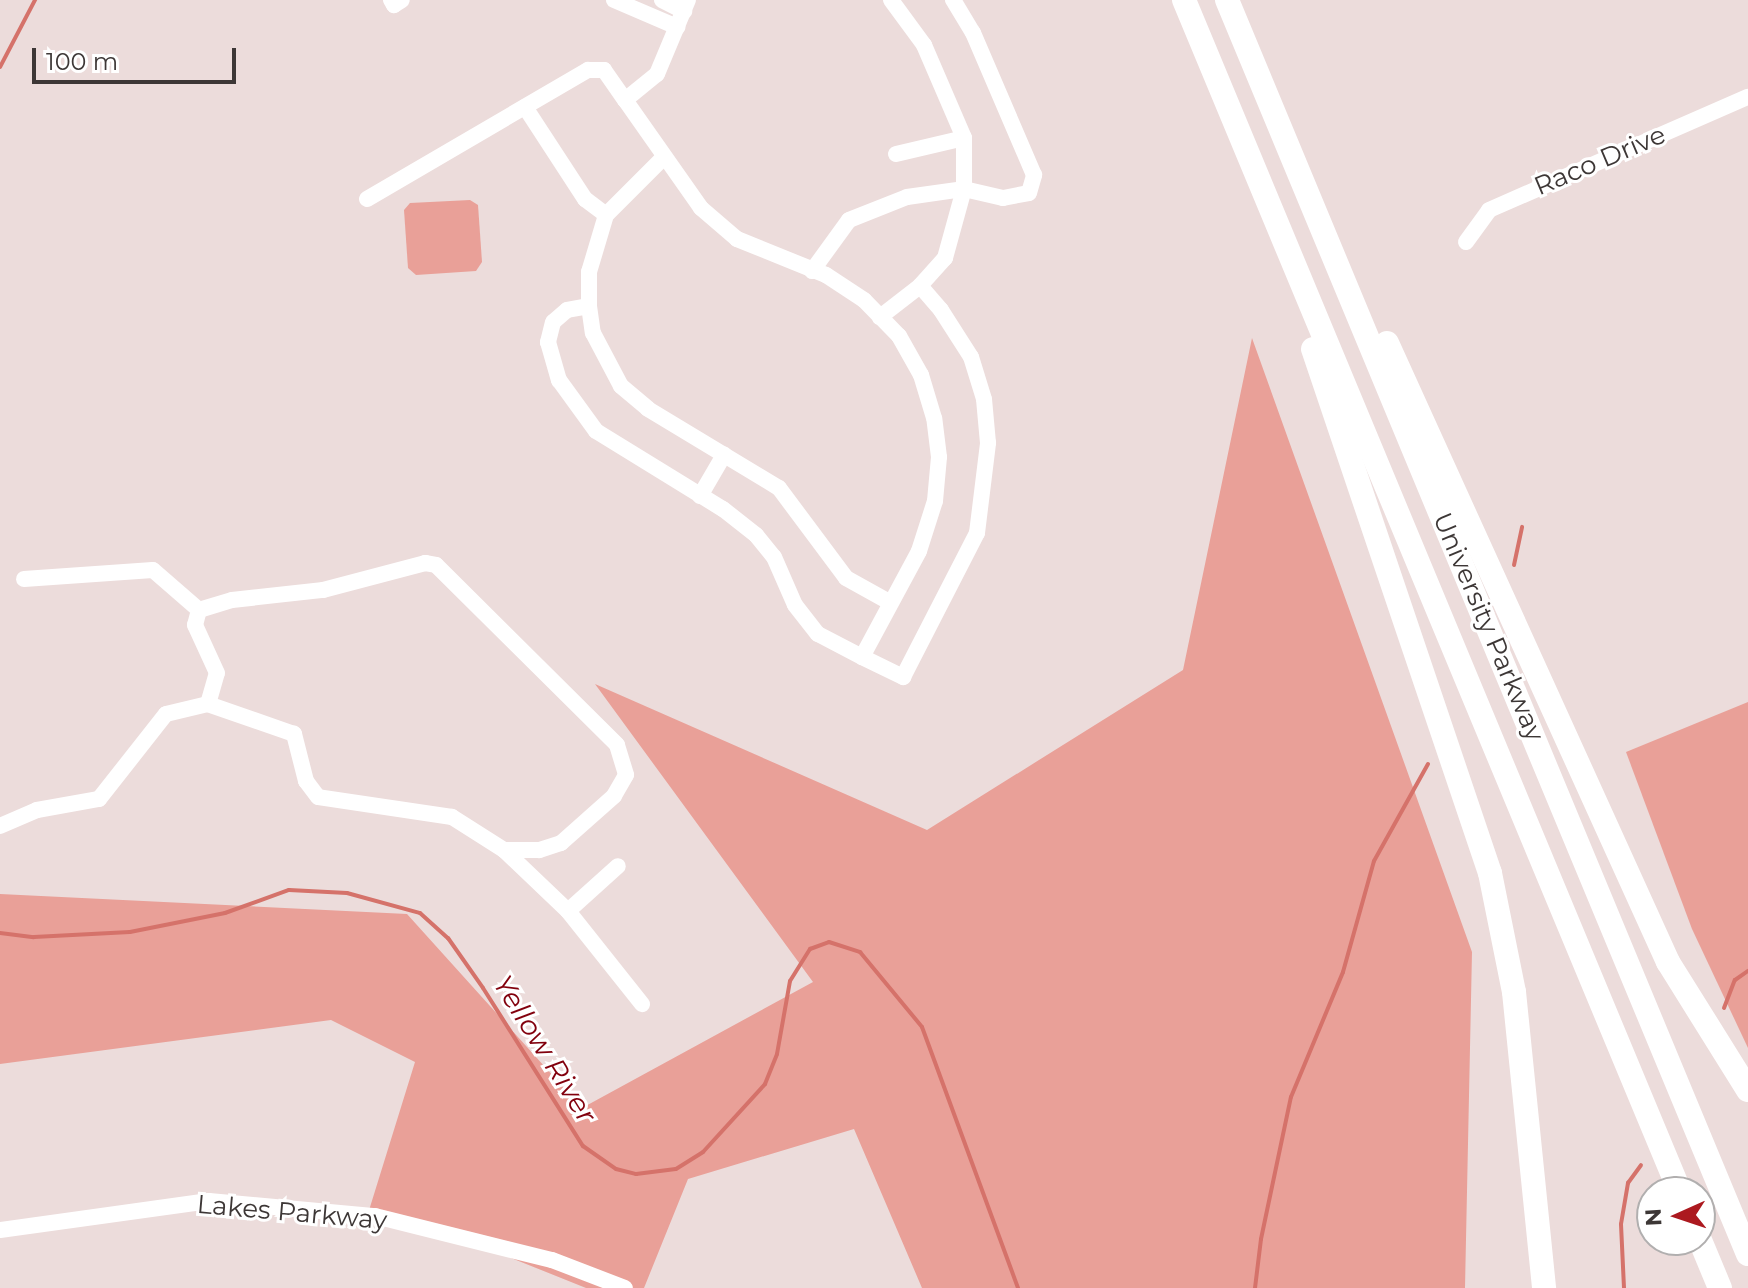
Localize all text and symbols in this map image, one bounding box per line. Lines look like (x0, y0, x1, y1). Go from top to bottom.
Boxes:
scale bar (36, 32, 240, 82)
text: 100 m (46, 47, 118, 76)
street label: Raco Drive (1530, 119, 1670, 203)
street label: University Parkway (1426, 508, 1550, 746)
water label: Yellow River (486, 969, 604, 1129)
north arrow (1636, 1176, 1716, 1256)
street label: Lakes Parkway (196, 1189, 388, 1237)
text: N (1640, 1208, 1667, 1227)

